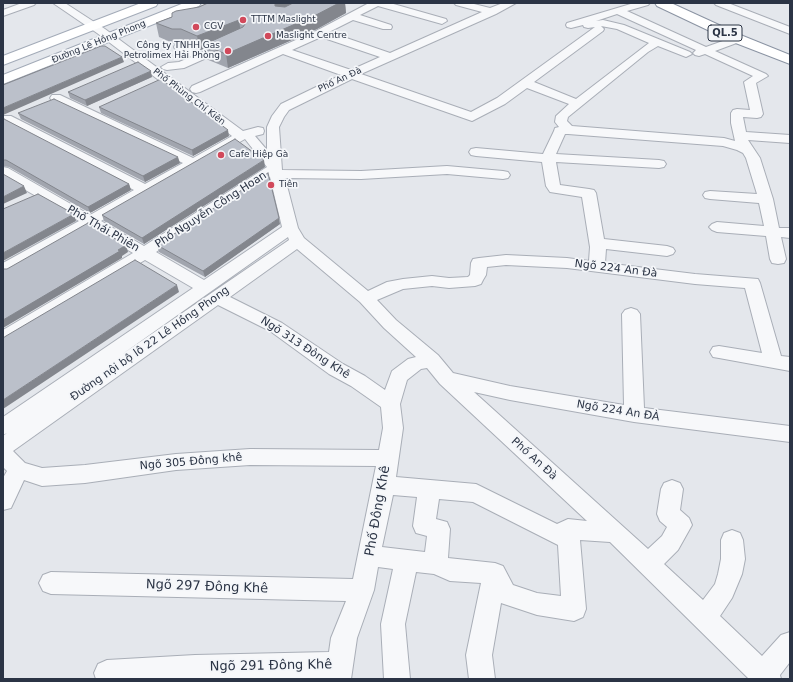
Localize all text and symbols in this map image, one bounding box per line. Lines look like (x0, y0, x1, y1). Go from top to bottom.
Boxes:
marker: TTTM Maslight (238, 15, 248, 25)
place label: TTTM Maslight (251, 15, 316, 25)
street label: Đường Lê Hồng Phong (50, 18, 148, 66)
marker: CGV (191, 22, 201, 32)
place label: CGV (204, 22, 223, 32)
road number: QL.5 (708, 25, 742, 41)
marker: Maslight Centre (263, 31, 273, 41)
place label: Maslight Centre (276, 31, 347, 41)
place label: Công ty TNHH Gas Petrolimex Hải Phòng (124, 41, 220, 62)
marker: Công ty TNHH Gas Petrolimex Hải Phòng (223, 46, 233, 56)
street label: Phố An Đà (317, 65, 363, 95)
street label: Phố Phùng Chí Kiên (151, 66, 227, 128)
marker: Cafe Hiệp Gà (216, 150, 226, 160)
place label: Cafe Hiệp Gà (229, 150, 288, 160)
street label: Phố Nguyễn Công Hoan (153, 169, 269, 251)
marker: Tiên (266, 180, 276, 190)
place label: Tiên (279, 180, 298, 190)
street label: Phố Thái Phiên (65, 203, 141, 255)
street label: Ngõ 224 An Đà (574, 257, 658, 281)
street label: Đường nội bộ lô 22 Lê Hồng Phong (68, 284, 232, 404)
street label: Ngõ 313 Đông Khê (258, 314, 352, 382)
street label: Ngõ 224 An ĐÀ (576, 398, 660, 424)
street label: Phố An Đà (508, 435, 560, 483)
street label: Ngõ 305 Đông khê (139, 451, 243, 473)
street label: Phố Đông Khê (362, 465, 394, 557)
street label: Ngõ 297 Đông Khê (146, 577, 268, 597)
street label: Ngõ 291 Đông Khê (210, 657, 332, 675)

